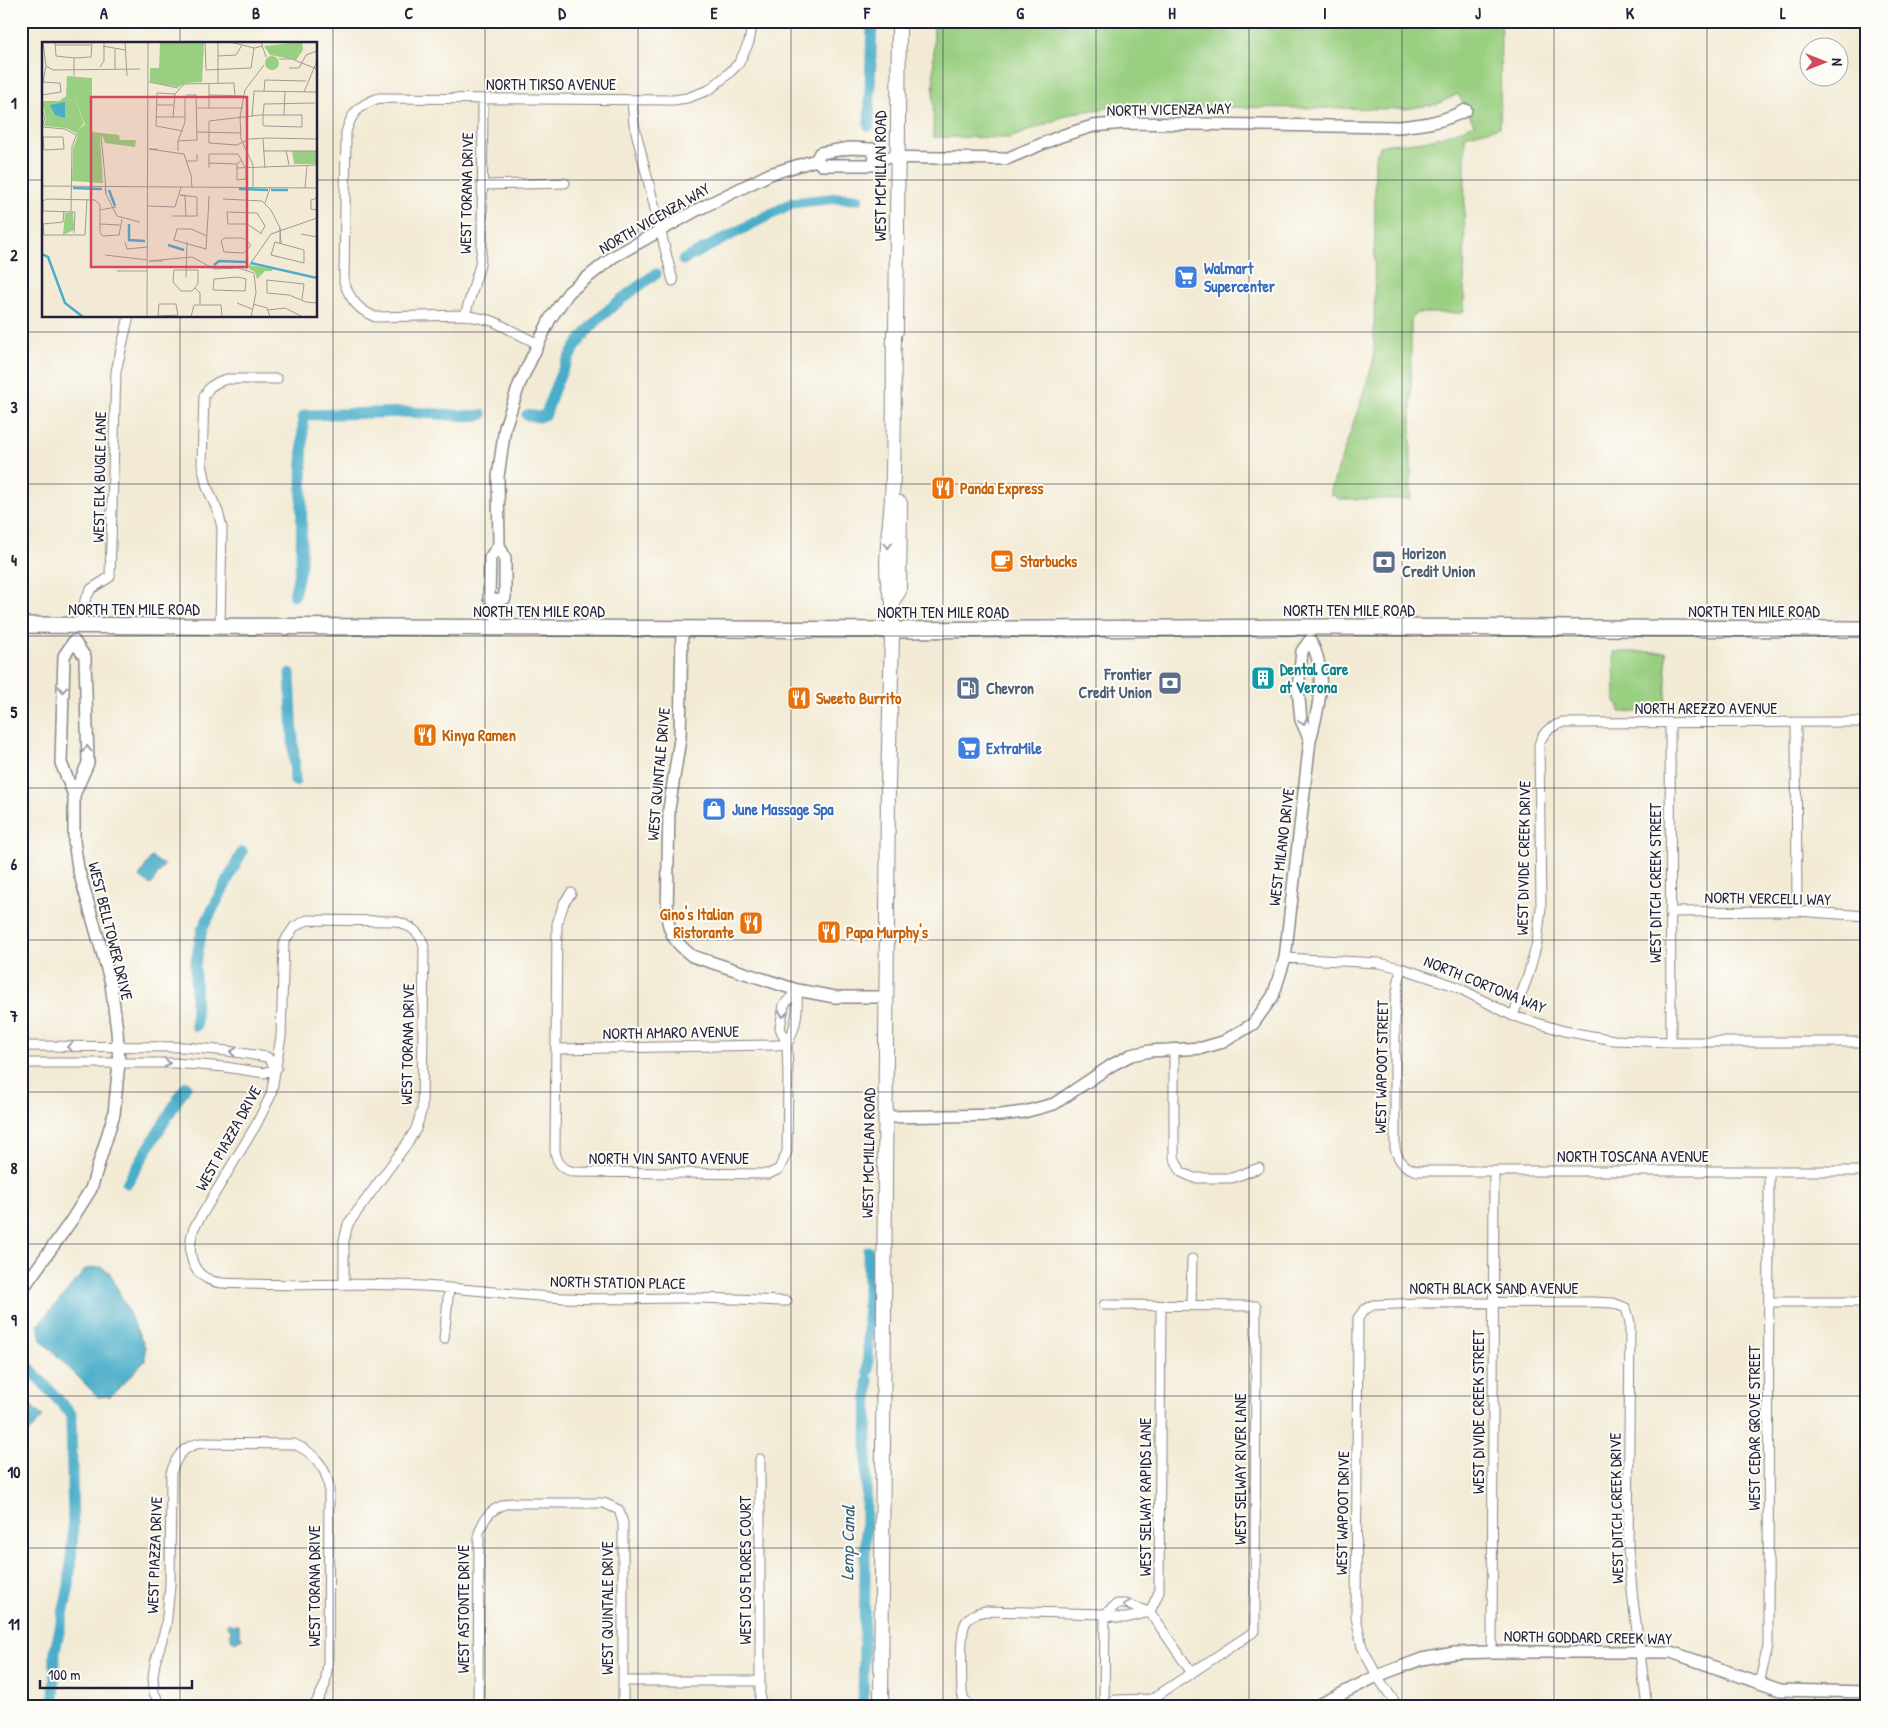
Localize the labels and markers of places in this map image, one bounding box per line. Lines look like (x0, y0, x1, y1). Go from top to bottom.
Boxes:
place label: Walmart Supercenter (1204, 257, 1276, 298)
supermarket icon: Walmart Supercenter (1173, 264, 1199, 290)
restaurant icon: Panda Express (930, 475, 956, 501)
place label: Panda Express (960, 477, 1044, 500)
place label: Horizon Credit Union (1402, 542, 1476, 582)
cafe icon: Starbucks (989, 548, 1015, 574)
bank icon: Horizon Credit Union (1371, 549, 1397, 575)
place label: Starbucks (1020, 550, 1078, 572)
place label: Dental Care at Verona (1280, 658, 1349, 698)
place label: Frontier Credit Union (1078, 663, 1153, 703)
building icon: Dental Care at Verona (1250, 665, 1276, 691)
bank icon: Frontier Credit Union (1157, 670, 1183, 696)
fuel station icon: Chevron (955, 675, 981, 701)
place label: Chevron (986, 677, 1034, 699)
restaurant icon: Sweeto Burrito (786, 685, 812, 711)
place label: Sweeto Burrito (816, 687, 902, 709)
restaurant icon: Kinya Ramen (412, 722, 438, 748)
place label: Kinya Ramen (442, 724, 516, 747)
supermarket icon: ExtraMile (956, 735, 982, 761)
place label: ExtraMile (986, 737, 1043, 759)
shop icon: June Massage Spa (701, 796, 727, 822)
place label: June Massage Spa (732, 798, 834, 821)
place label: Gino's Italian Ristorante (660, 903, 735, 943)
restaurant icon: Gino's Italian Ristorante (738, 910, 764, 936)
restaurant icon: Papa Murphy's (816, 919, 842, 945)
place label: Papa Murphy's (846, 921, 929, 944)

